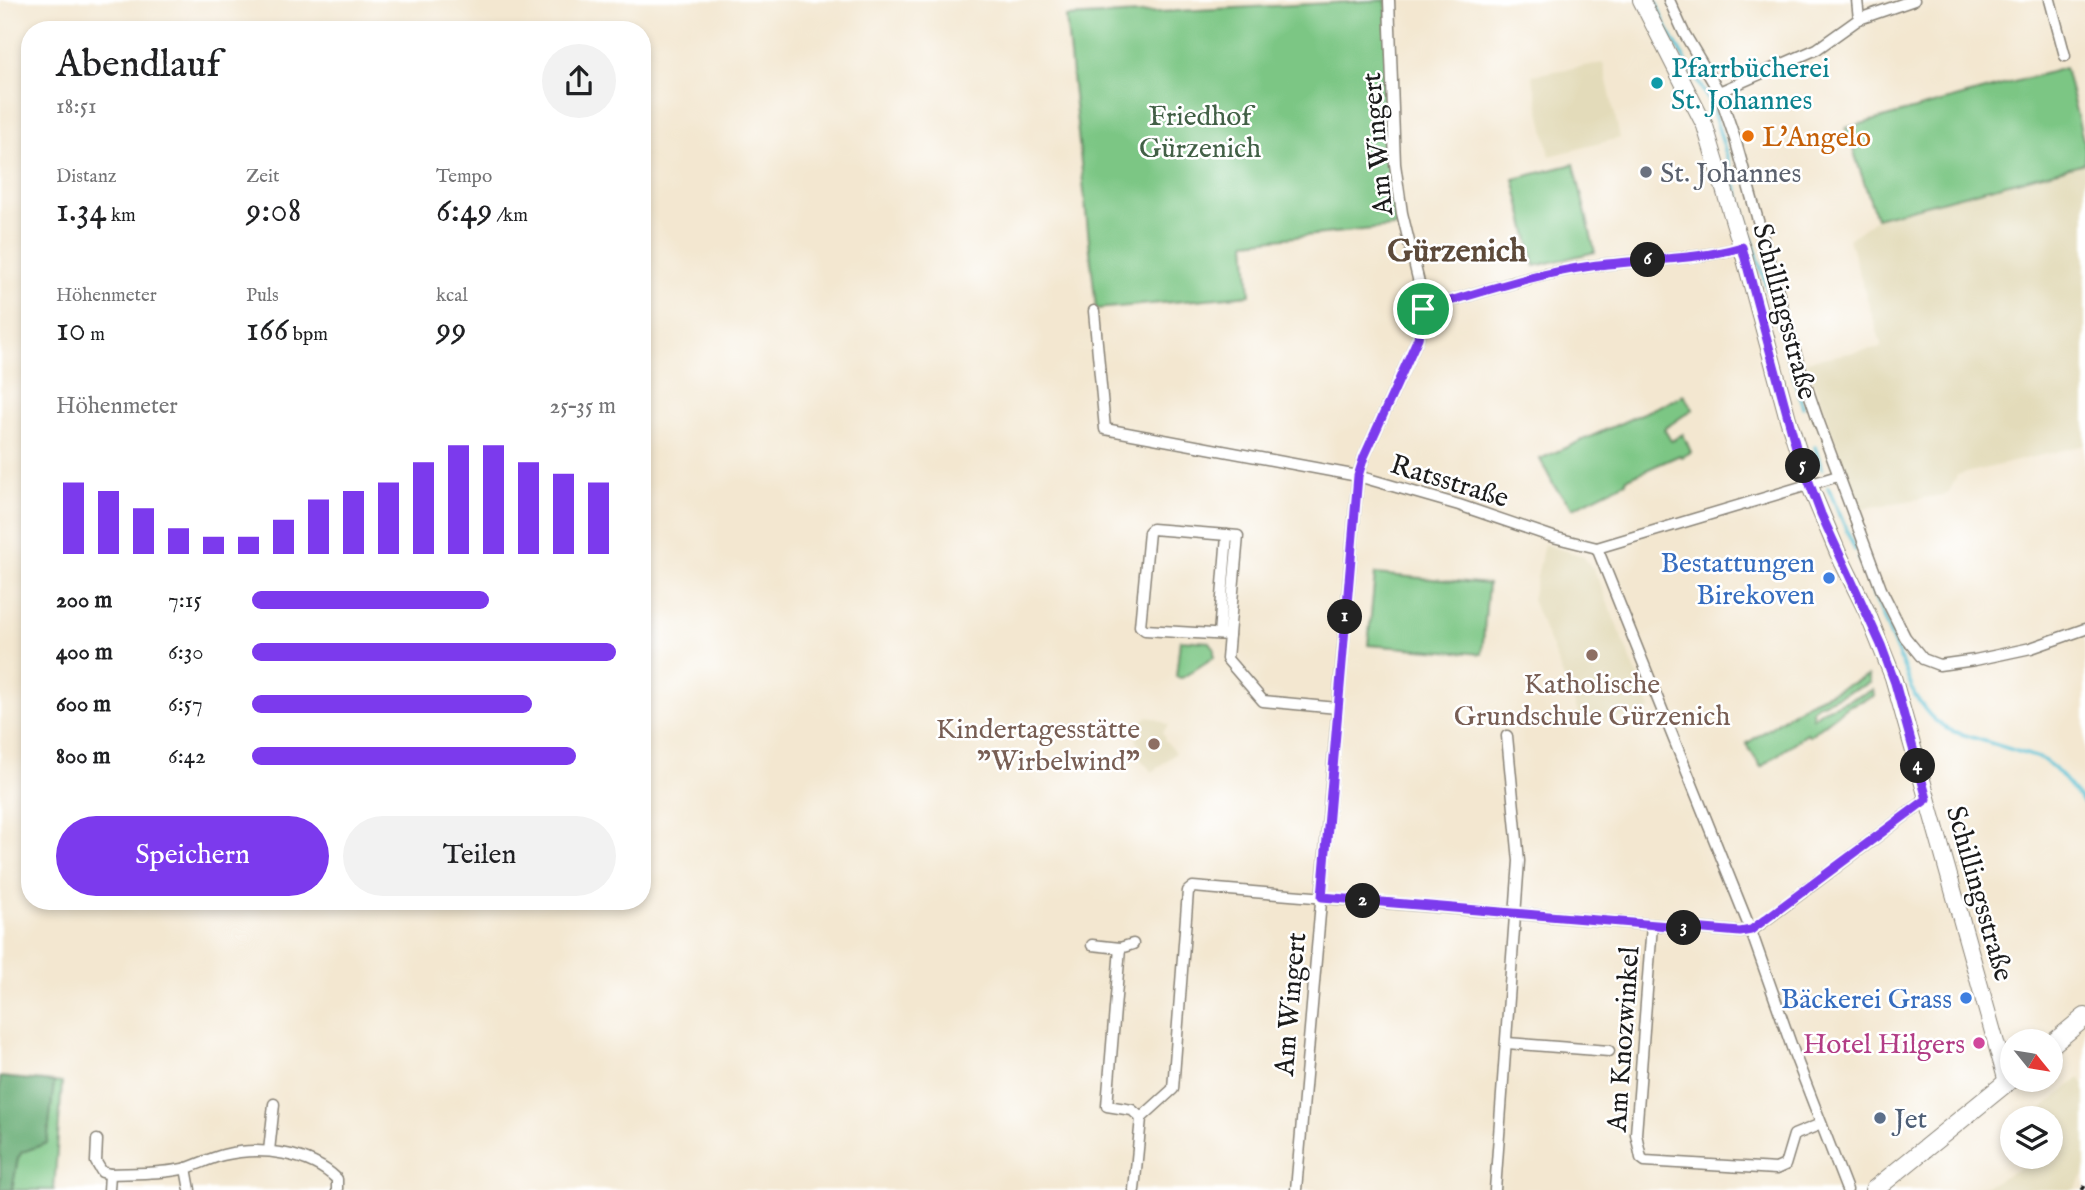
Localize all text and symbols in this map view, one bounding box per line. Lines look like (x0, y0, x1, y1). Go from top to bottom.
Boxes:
text: Abendlauf (56, 42, 220, 90)
button: share (542, 44, 616, 118)
place label: Pfarrbücherei St. Johannes (1671, 52, 1830, 119)
street label: Am Wingert (1355, 70, 1402, 218)
marker: Pfarrbücherei St. Johannes (1649, 75, 1665, 91)
text: 18:51 (56, 92, 97, 121)
park label: Friedhof Gürzenich (1139, 100, 1261, 167)
place label: L'Angelo (1762, 121, 1871, 156)
marker: L'Angelo (1740, 128, 1756, 144)
place label: St. Johannes (1660, 157, 1801, 192)
marker: St. Johannes (1638, 164, 1654, 180)
text: Distanz (56, 165, 117, 189)
text: Zeit (246, 165, 280, 189)
text: Tempo (436, 165, 492, 189)
text: 1.34 (56, 189, 107, 234)
text: 9:08 (246, 189, 301, 234)
text: 6:49 (436, 189, 492, 234)
text: km (107, 204, 136, 228)
text: /km (492, 204, 528, 228)
street label: Schillingsstraße (1743, 220, 1824, 404)
district label: Gürzenich (1387, 232, 1528, 273)
pin: 6 (1630, 243, 1666, 278)
text: 6 (1643, 247, 1652, 271)
pin (1393, 279, 1453, 339)
text: Höhenmeter (56, 284, 157, 308)
text: Puls (246, 284, 279, 308)
text: kcal (436, 284, 468, 308)
icon: arrive (1404, 290, 1442, 328)
text: 10 (56, 308, 86, 353)
text: 166 (246, 308, 289, 353)
text: 99 (436, 308, 467, 353)
text: m (86, 323, 105, 347)
text: bpm (289, 323, 328, 347)
text: Höhenmeter (56, 392, 178, 421)
text: 25–35 m (550, 392, 616, 421)
street label: Ratsstraße (1386, 448, 1513, 517)
pin: 5 (1786, 448, 1820, 484)
text: 5 (1799, 453, 1806, 477)
place label: Bestattungen Birekoven (1660, 547, 1815, 614)
marker: Bestattungen Birekoven (1821, 570, 1837, 586)
text: 200 m (56, 586, 112, 615)
text: 7:15 (168, 586, 202, 615)
pin: 1 (1328, 600, 1362, 634)
text: 1 (1341, 604, 1348, 628)
text: 400 m (56, 638, 113, 667)
text: 6:30 (168, 638, 204, 667)
marker: Katholische Grundschule Gürzenich (1584, 647, 1600, 663)
place label: Katholische Grundschule Gürzenich (1454, 668, 1730, 735)
text: 600 m (56, 690, 111, 719)
text: 6:57 (168, 690, 203, 719)
place label: Kindertagesstätte "Wirbelwind" (936, 713, 1140, 780)
marker: Kindertagesstätte "Wirbelwind" (1146, 736, 1162, 752)
text: 800 m (56, 742, 110, 771)
text: 6:42 (168, 742, 206, 771)
pin: 4 (1900, 748, 1936, 784)
text: 4 (1913, 753, 1922, 777)
street label: Schillingsstraße (1937, 802, 2020, 985)
button: Speichern (56, 816, 329, 896)
button: Teilen (343, 816, 616, 896)
pin: 2 (1346, 884, 1380, 918)
text: 2 (1358, 888, 1367, 912)
pin: 3 (1666, 911, 1702, 946)
text: 3 (1680, 915, 1687, 939)
street label: Am Wingert (1268, 931, 1315, 1078)
street label: Am Knozwinkel (1600, 945, 1648, 1134)
place label: Bäckerei Grass (1781, 983, 1952, 1018)
marker: Bäckerei Grass (1958, 990, 1974, 1006)
place label: Hotel Hilgers (1803, 1028, 1965, 1063)
north arrow (2000, 1029, 2063, 1092)
map controls (2000, 1029, 2063, 1169)
marker: Hotel Hilgers (1971, 1035, 1987, 1051)
place label: Jet (1891, 1103, 1928, 1138)
button: layers (2000, 1106, 2063, 1169)
marker: Jet (1872, 1110, 1888, 1126)

